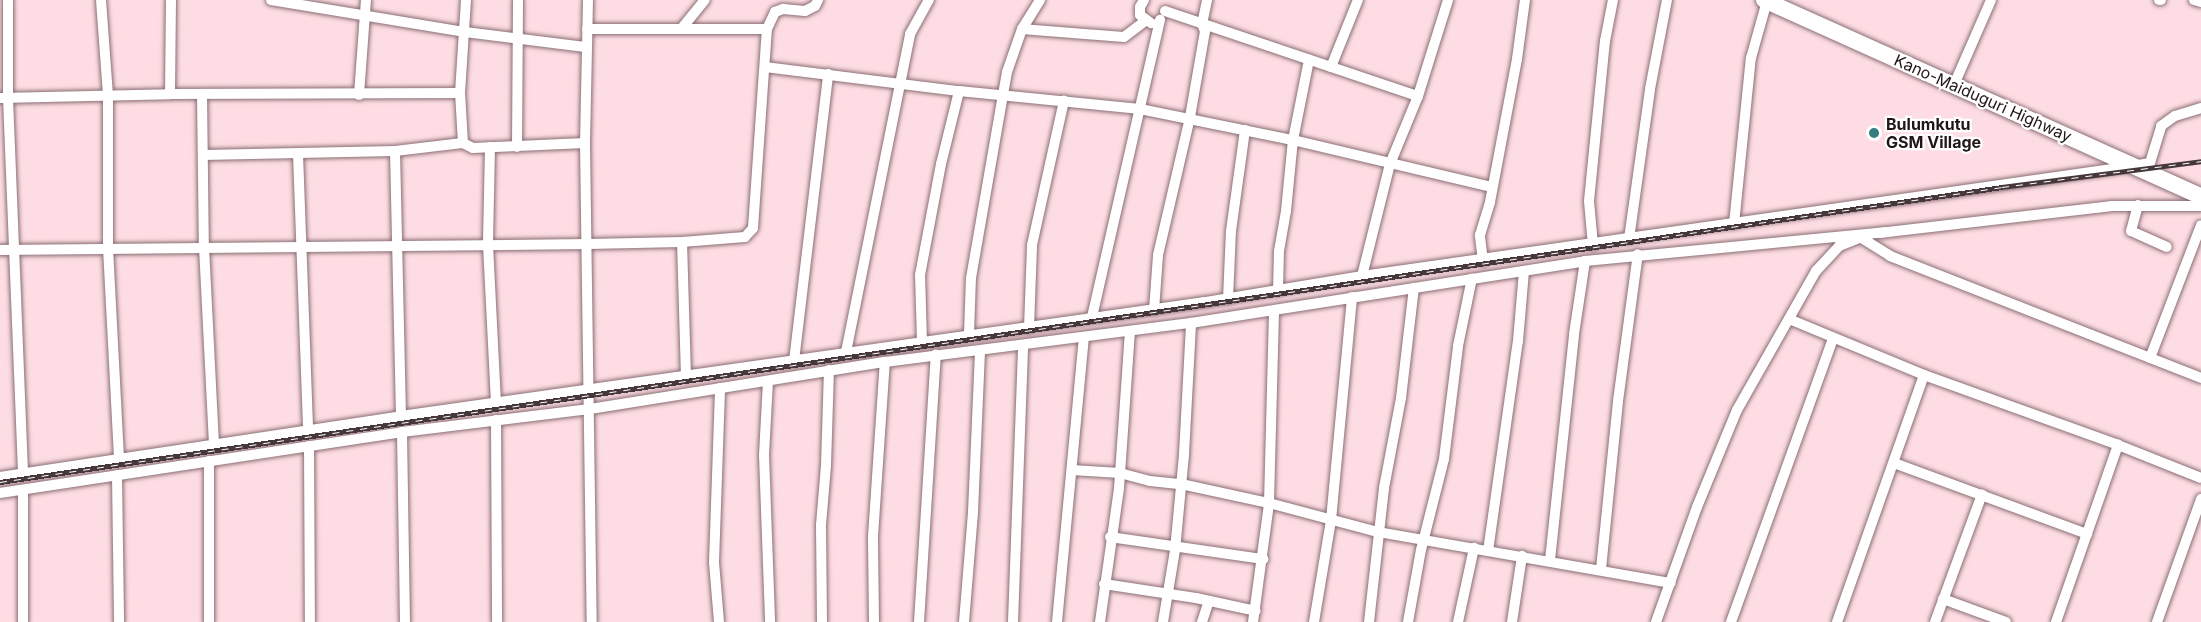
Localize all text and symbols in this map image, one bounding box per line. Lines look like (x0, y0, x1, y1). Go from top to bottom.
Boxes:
street label: Kano-Maiduguri Highway (1891, 50, 2075, 146)
place label: Bulumkutu GSM Village (1886, 114, 1981, 152)
marker: Bulumkutu GSM Village (1867, 126, 1881, 140)

